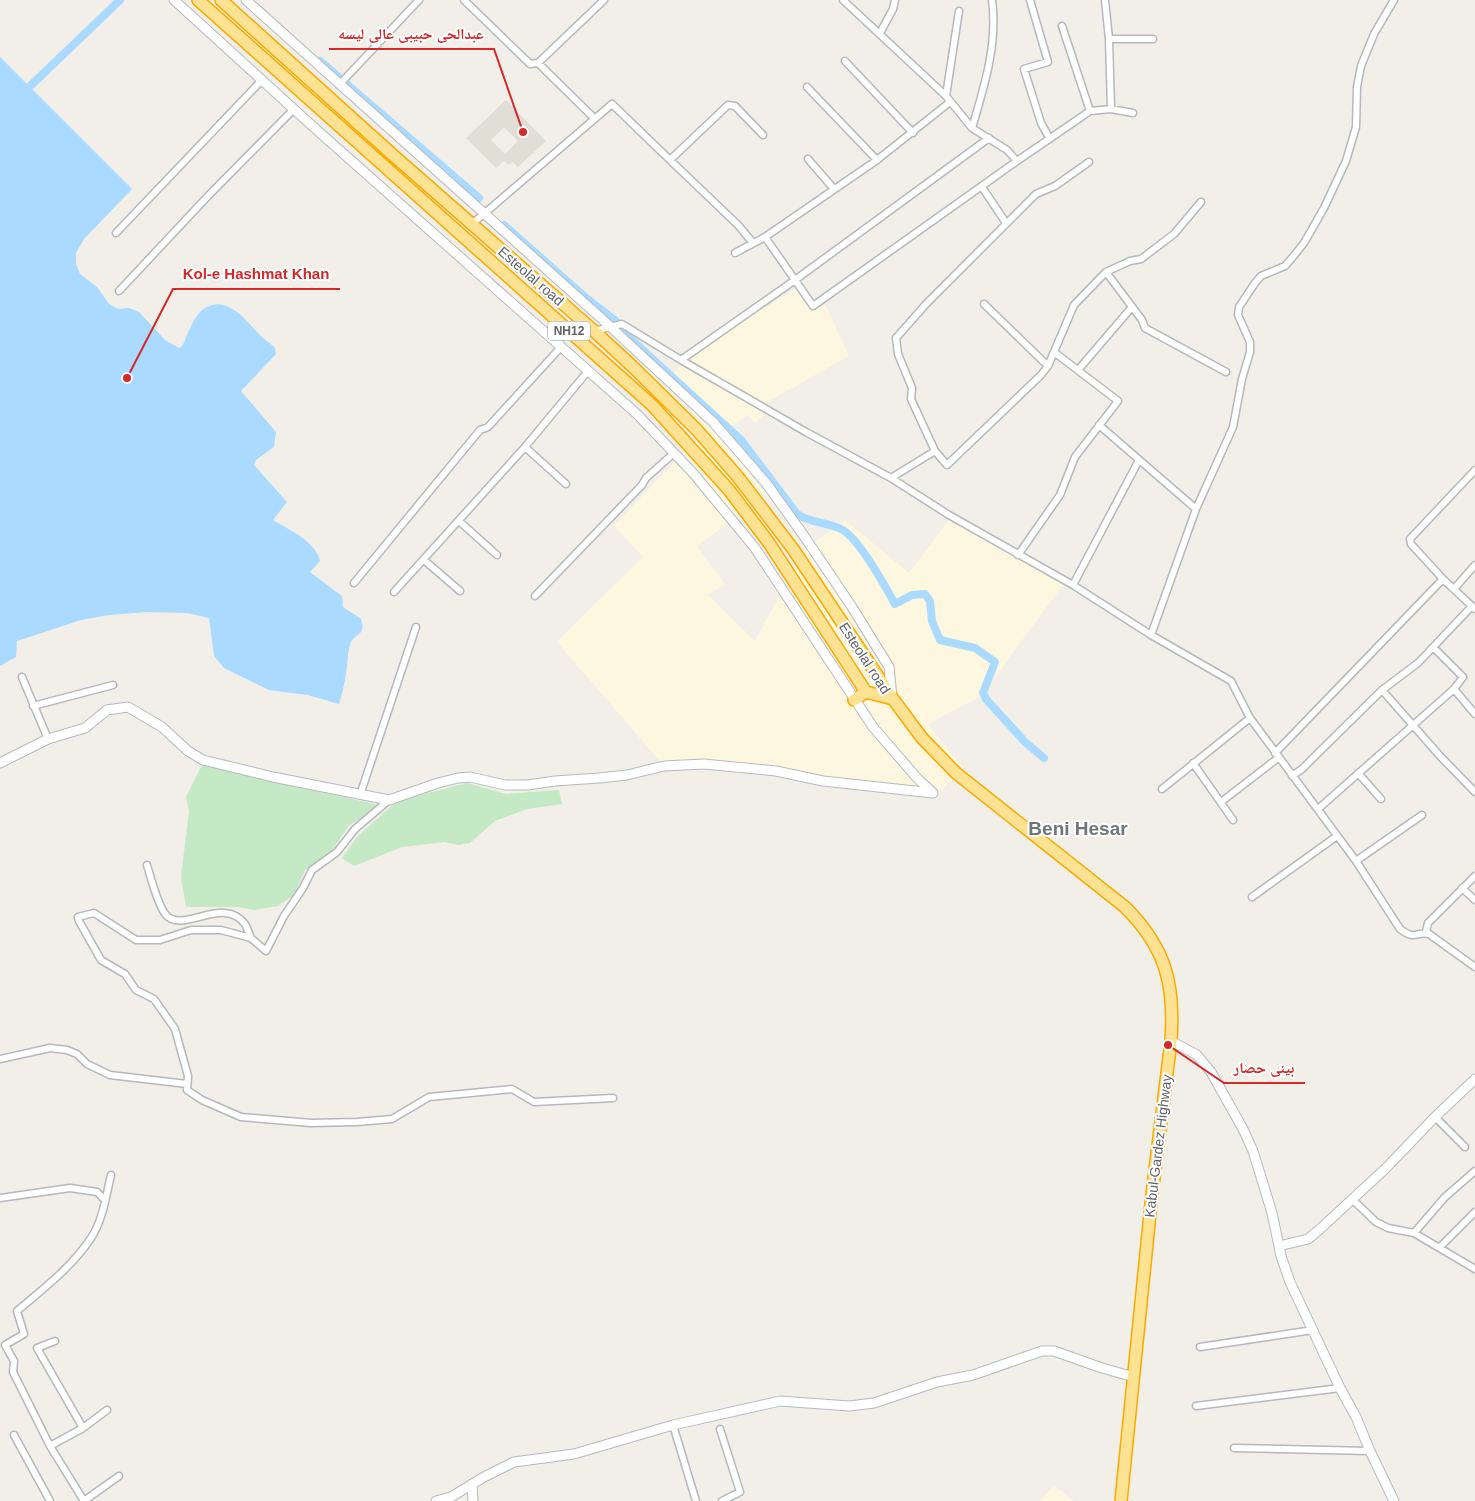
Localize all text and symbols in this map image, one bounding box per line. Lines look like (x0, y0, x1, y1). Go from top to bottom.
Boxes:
callout: عبدالحی حبیبی عالی لیسه (329, 19, 494, 49)
text: عبدالحی حبیبی عالی لیسه (338, 25, 484, 43)
street label: Esteolal road (495, 243, 567, 309)
callout: Kol-e Hashmat Khan (173, 259, 340, 289)
text: Kol-e Hashmat Khan (183, 265, 329, 282)
road number: NH12 (548, 322, 590, 341)
street label: Esteolal road (836, 619, 894, 697)
district label: Beni Hesar (1028, 818, 1128, 839)
callout: بینی حصار (1224, 1053, 1305, 1083)
text: بینی حصار (1233, 1059, 1294, 1077)
street label: Kabul-Gardez Highway (1141, 1074, 1175, 1218)

